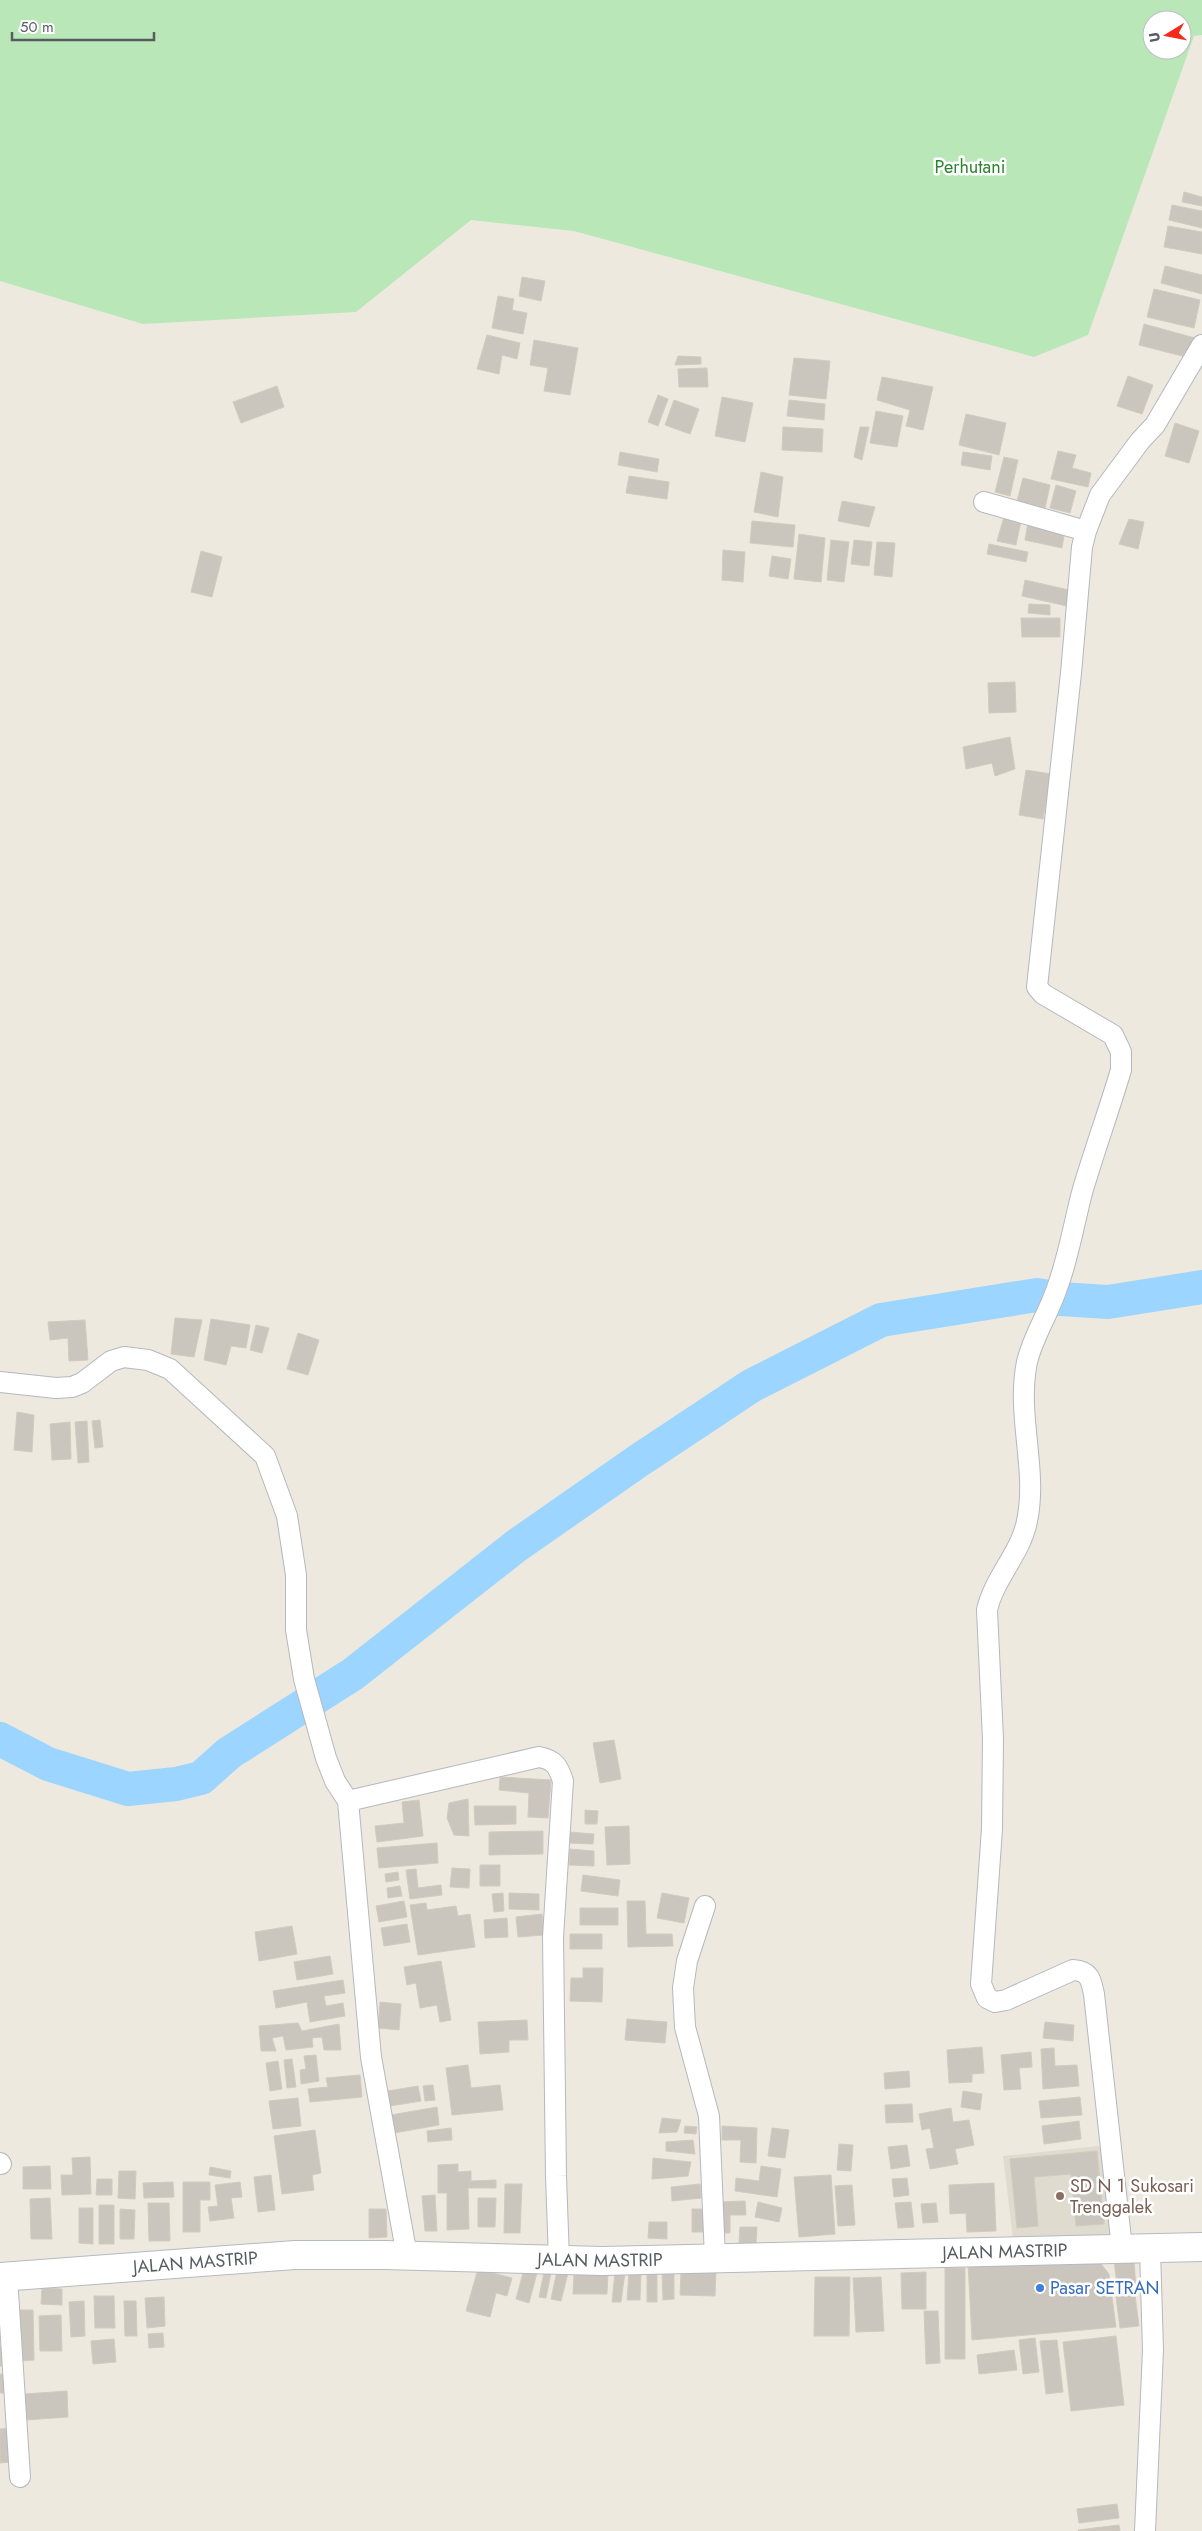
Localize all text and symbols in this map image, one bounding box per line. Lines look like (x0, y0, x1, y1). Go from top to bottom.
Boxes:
scale bar (12, 10, 155, 42)
north arrow (1142, 10, 1192, 60)
text: 50 m (20, 16, 54, 38)
text: U (1143, 31, 1165, 44)
park label: Perhutani (935, 154, 1005, 180)
place label: SD N 1 Sukosari Trenggalek (1070, 2173, 1194, 2220)
marker: SD N 1 Sukosari Trenggalek (1054, 2190, 1066, 2202)
street label: JALAN MASTRIP (940, 2237, 1068, 2266)
street label: JALAN MASTRIP (130, 2245, 259, 2280)
street label: JALAN MASTRIP (535, 2246, 663, 2274)
place label: Pasar SETRAN (1050, 2275, 1160, 2301)
marker: Pasar SETRAN (1034, 2282, 1046, 2294)

